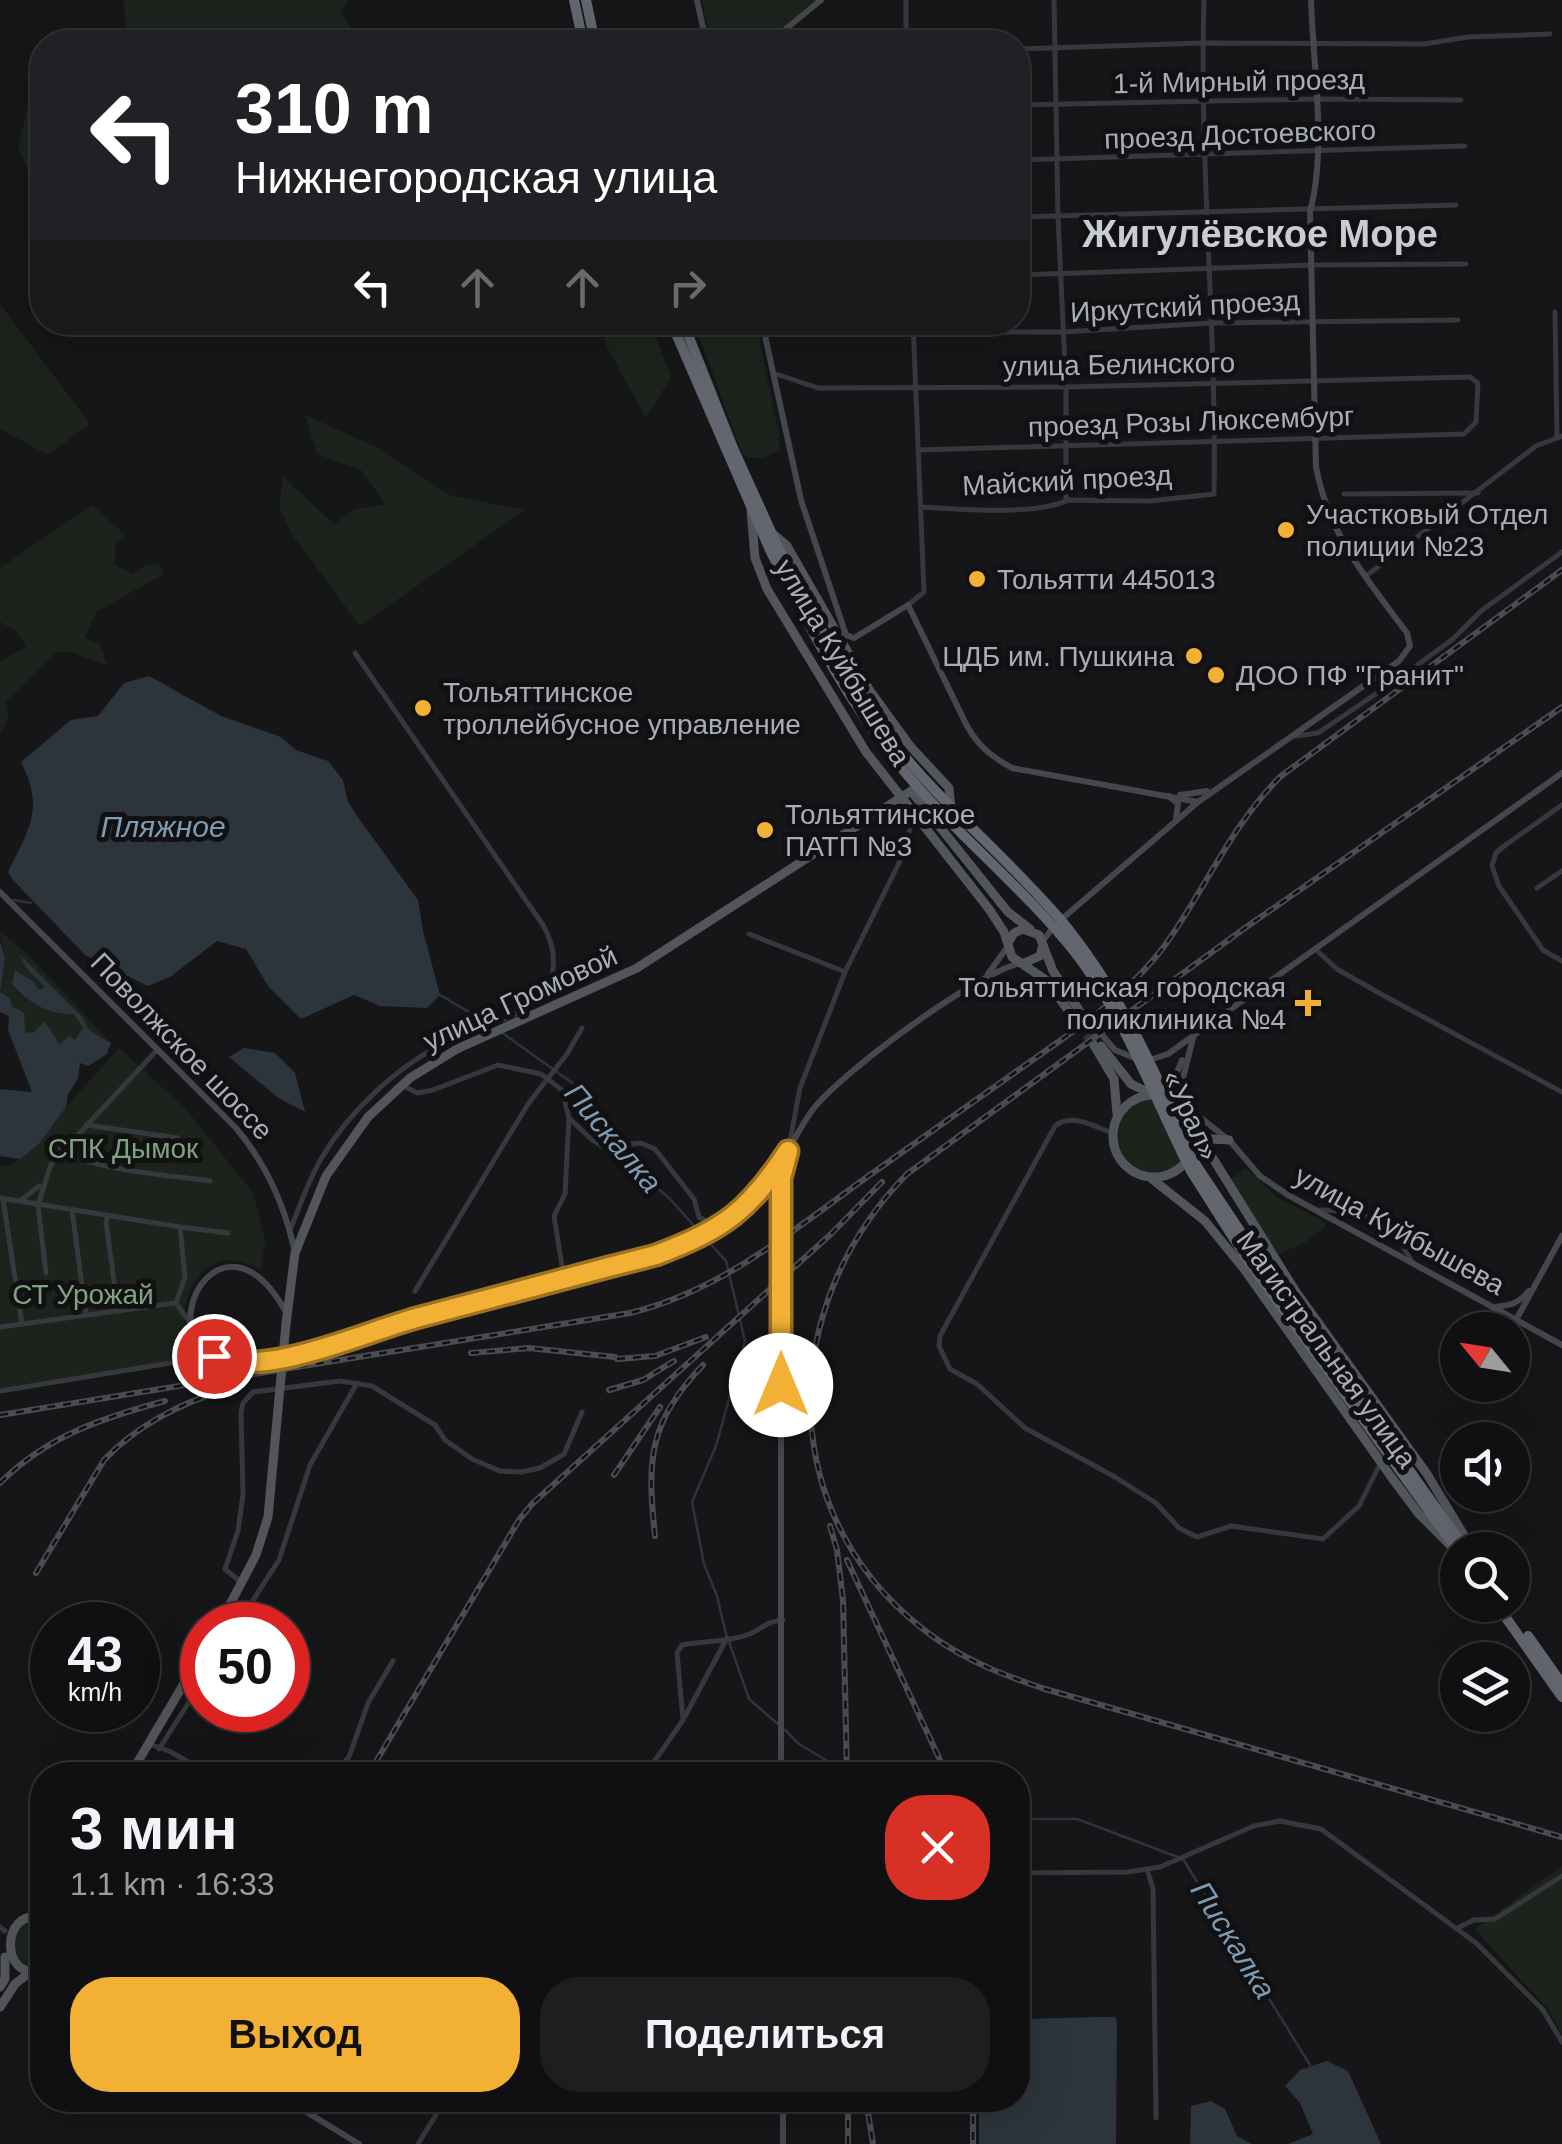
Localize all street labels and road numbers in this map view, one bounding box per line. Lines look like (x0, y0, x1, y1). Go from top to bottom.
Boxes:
street label: 1-й Мирный проезд (1113, 64, 1365, 99)
street label: проезд Достоевского (1104, 114, 1376, 155)
street label: Иркутский проезд (1069, 285, 1301, 328)
street label: улица Белинского (1002, 347, 1236, 382)
street label: проезд Розы Люксембург (1027, 400, 1355, 443)
street label: Майский проезд (961, 460, 1173, 501)
street label: улица Куйбышева (769, 554, 917, 771)
street label: улица Громовой (418, 940, 622, 1057)
street label: Поволжское шоссе (85, 947, 279, 1146)
street label: «Урал» (1156, 1066, 1225, 1165)
street label: улица Куйбышева (1289, 1160, 1510, 1301)
street label: Магистральная улица (1230, 1225, 1423, 1474)

